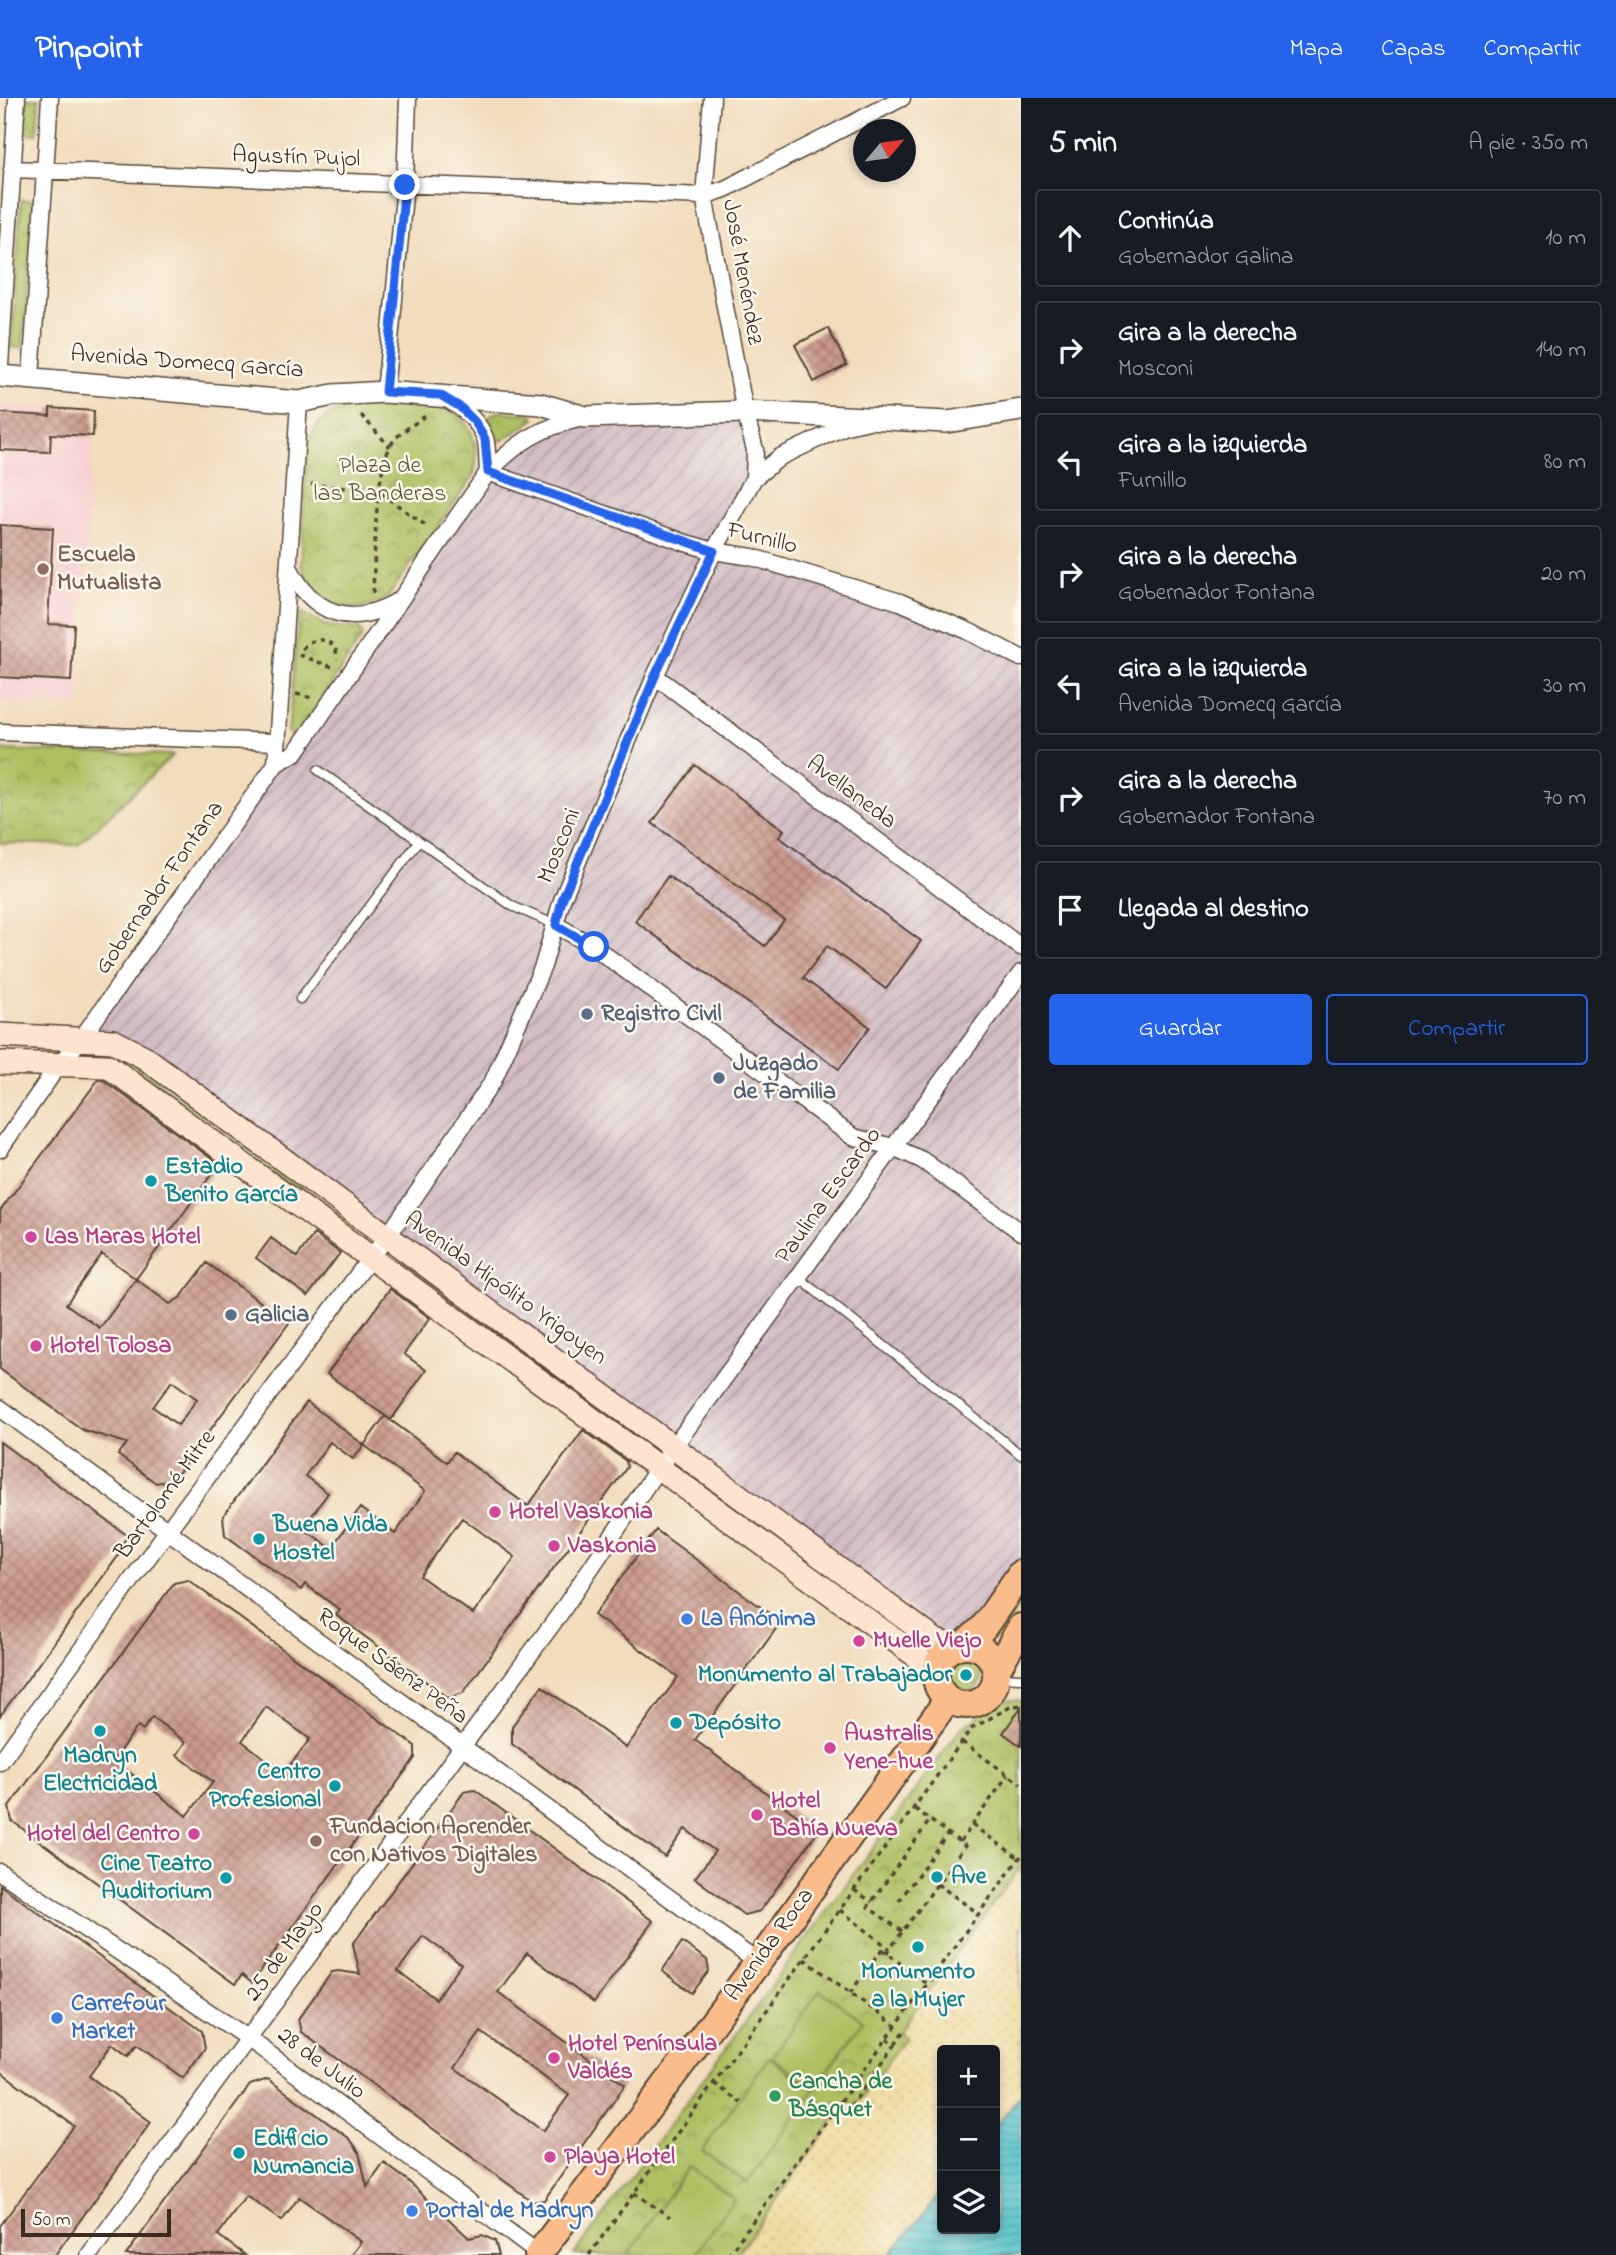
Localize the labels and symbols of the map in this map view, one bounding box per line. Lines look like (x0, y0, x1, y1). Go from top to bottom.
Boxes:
north arrow (853, 119, 916, 182)
street label: Agustín Pujol (231, 138, 361, 178)
route end (389, 169, 420, 200)
street label: José Menéndez (712, 196, 772, 348)
street label: Avenida Domecq García (69, 337, 305, 389)
park label: Plaza de las Banderas (313, 449, 447, 512)
street label: Furnillo (722, 513, 801, 565)
place label: Escuela Mutualista (57, 538, 162, 601)
marker: Escuela Mutualista (35, 561, 51, 577)
street label: Avellaneda (798, 747, 904, 839)
street label: Gobernador Fontana (87, 794, 233, 982)
street label: Mosconi (529, 803, 591, 889)
route start (578, 931, 609, 962)
place label: Registro Civil (601, 997, 721, 1033)
marker: Registro Civil (579, 1006, 595, 1022)
place label: Juzgado de Familia (733, 1047, 836, 1110)
marker: Juzgado de Familia (711, 1070, 727, 1086)
street label: Paulina Escardo (767, 1120, 891, 1272)
place label: Estadio Benito García (164, 1150, 298, 1213)
marker: Estadio Benito García (143, 1173, 159, 1189)
street label: Avenida Hipólito Yrigoyen (396, 1203, 614, 1375)
place label: Las Maras Hotel (45, 1220, 200, 1255)
marker: Las Maras Hotel (23, 1229, 39, 1245)
place label: Galicia (245, 1298, 309, 1333)
marker: Galicia (223, 1307, 239, 1323)
place label: Hotel Tolosa (50, 1329, 172, 1364)
marker: Hotel Tolosa (28, 1338, 44, 1354)
street label: Bartolomé Mitre (106, 1422, 225, 1568)
place label: Hotel Vaskonia (509, 1495, 653, 1530)
marker: Hotel Vaskonia (487, 1504, 503, 1520)
place label: Buena Vida Hostel (272, 1508, 388, 1571)
place label: Vaskonia (567, 1529, 657, 1564)
marker: Buena Vida Hostel (251, 1531, 267, 1547)
marker: Vaskonia (546, 1538, 562, 1554)
street label: Roque Sáenz Peña (309, 1600, 475, 1734)
place label: La Anónima (701, 1602, 816, 1637)
marker: La Anónima (679, 1611, 695, 1627)
place label: Muelle Viejo (873, 1624, 982, 1659)
marker: Muelle Viejo (851, 1633, 867, 1649)
place label: Monumento al Trabajador (698, 1658, 953, 1693)
marker: Monumento al Trabajador (958, 1667, 974, 1683)
place label: Depósito (689, 1706, 781, 1741)
marker: Depósito (668, 1715, 684, 1731)
place label: Australis Yene-hue (843, 1717, 934, 1780)
marker: Madryn Electricidad (92, 1723, 108, 1739)
place label: Madryn Electricidad (43, 1739, 158, 1802)
marker: Australis Yene-hue (822, 1740, 838, 1756)
place label: Centro Profesional (209, 1755, 321, 1818)
marker: Centro Profesional (327, 1778, 343, 1794)
place label: Hotel Bahía Nueva (770, 1784, 898, 1847)
marker: Hotel Bahía Nueva (749, 1807, 765, 1823)
place label: Fundacion Aprender con Nativos Digitales (329, 1810, 538, 1874)
place label: Hotel del Centro (27, 1817, 180, 1852)
marker: Hotel del Centro (186, 1826, 202, 1842)
marker: Fundacion Aprender con Nativos Digitales (308, 1833, 324, 1849)
place label: Cine Teatro Auditorium (100, 1847, 212, 1910)
place label: Ave (951, 1860, 988, 1895)
marker: Ave (929, 1869, 945, 1885)
marker: Cine Teatro Auditorium (218, 1870, 234, 1886)
street label: Avenida Roca (717, 1881, 823, 2009)
street label: 25 de Mayo (237, 1895, 334, 2010)
marker: Monumento a la Mujer (910, 1939, 926, 1955)
place label: Monumento a la Mujer (861, 1955, 975, 2018)
place label: Carrefour Market (71, 1987, 167, 2050)
marker: Carrefour Market (49, 2010, 65, 2026)
street label: 28 de Julio (269, 2019, 373, 2109)
place label: Hotel Península Valdés (567, 2027, 717, 2090)
marker: Hotel Península Valdés (546, 2050, 562, 2066)
place label: Cancha de Básquet (788, 2065, 893, 2128)
marker: Cancha de Básquet (767, 2088, 783, 2104)
place label: Edificio Numancia (253, 2122, 354, 2185)
place label: Playa Hotel (564, 2140, 675, 2176)
marker: Edificio Numancia (231, 2145, 247, 2161)
marker: Playa Hotel (542, 2149, 558, 2165)
place label: Portal de Madryn (426, 2194, 593, 2230)
marker: Portal de Madryn (404, 2203, 420, 2219)
scale bar (21, 2206, 172, 2238)

